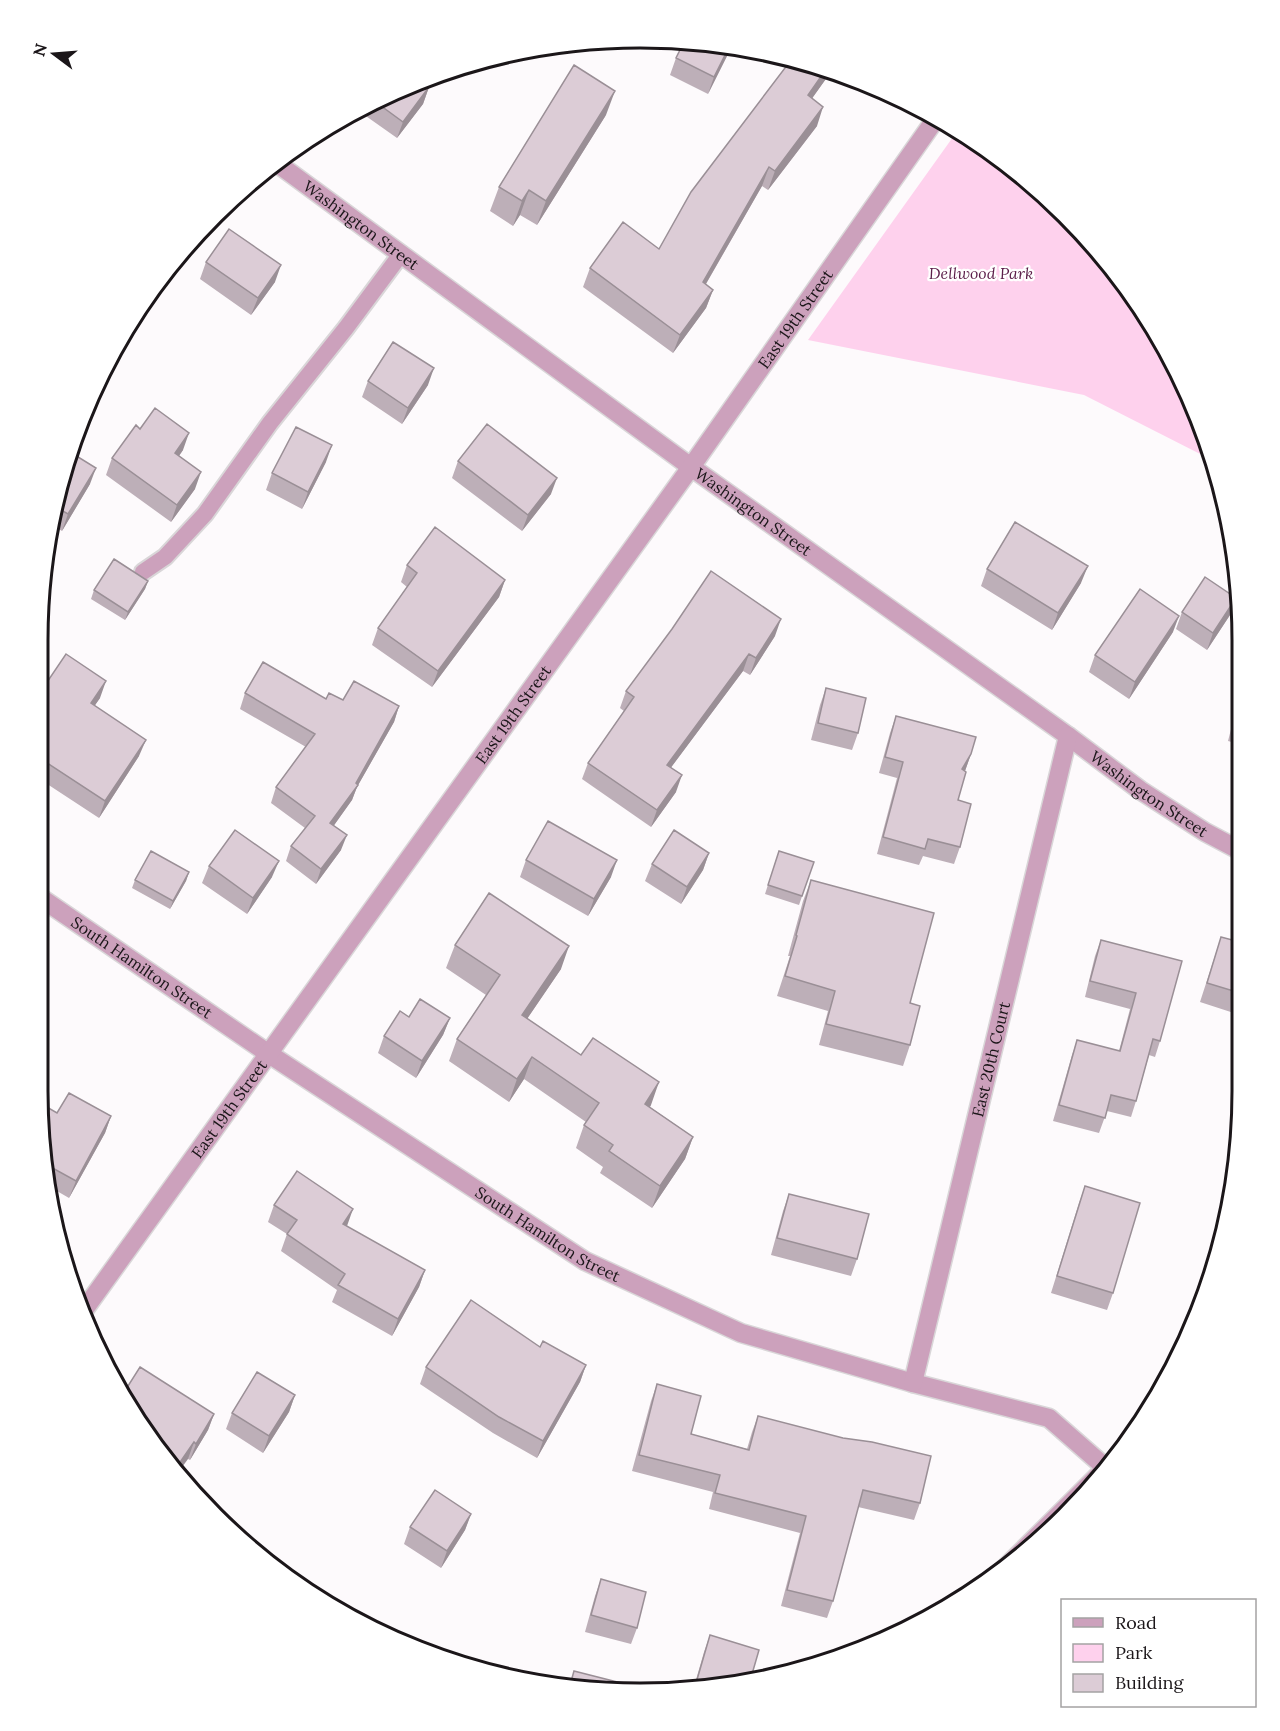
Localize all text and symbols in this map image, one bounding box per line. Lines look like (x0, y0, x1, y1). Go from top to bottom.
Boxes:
north arrow (24, 24, 84, 84)
text: N (28, 41, 51, 59)
street label: Washington Street (299, 176, 423, 274)
park label: Dellwood Park (929, 263, 1033, 283)
street label: East 19th Street (754, 265, 837, 372)
street label: Washington Street (691, 463, 816, 560)
street label: East 19th Street (471, 661, 556, 767)
street label: Washington Street (1086, 746, 1212, 842)
street label: South Hamilton Street (68, 912, 217, 1023)
street label: East 20th Court (967, 999, 1014, 1119)
street label: East 19th Street (187, 1055, 272, 1162)
street label: South Hamilton Street (472, 1182, 624, 1286)
legend (1061, 1599, 1256, 1707)
text: Road (1115, 1611, 1157, 1634)
text: Park (1115, 1641, 1153, 1664)
text: Building (1115, 1671, 1185, 1694)

